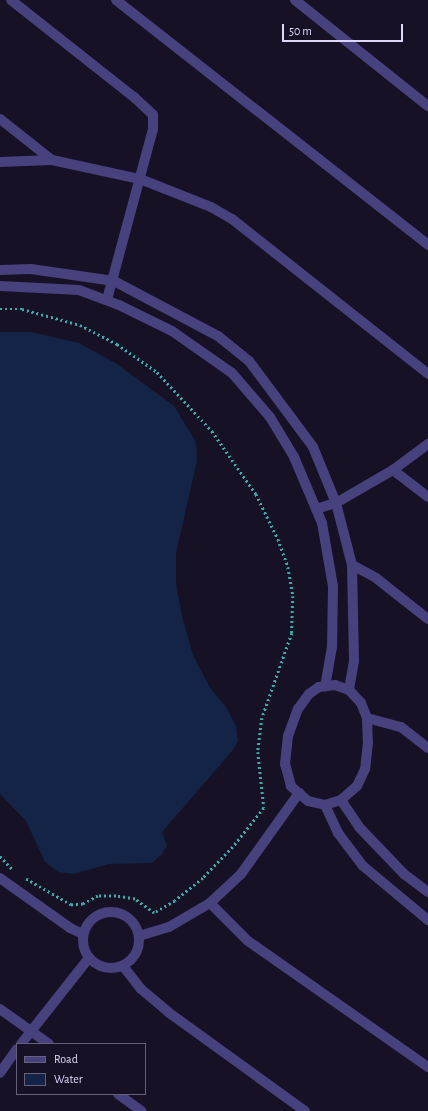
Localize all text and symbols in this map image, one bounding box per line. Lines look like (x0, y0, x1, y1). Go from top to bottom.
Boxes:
scale bar (284, 16, 405, 42)
text: 50 m (289, 25, 312, 37)
legend (16, 1043, 146, 1095)
text: Road (54, 1053, 78, 1065)
text: Water (54, 1073, 83, 1085)

